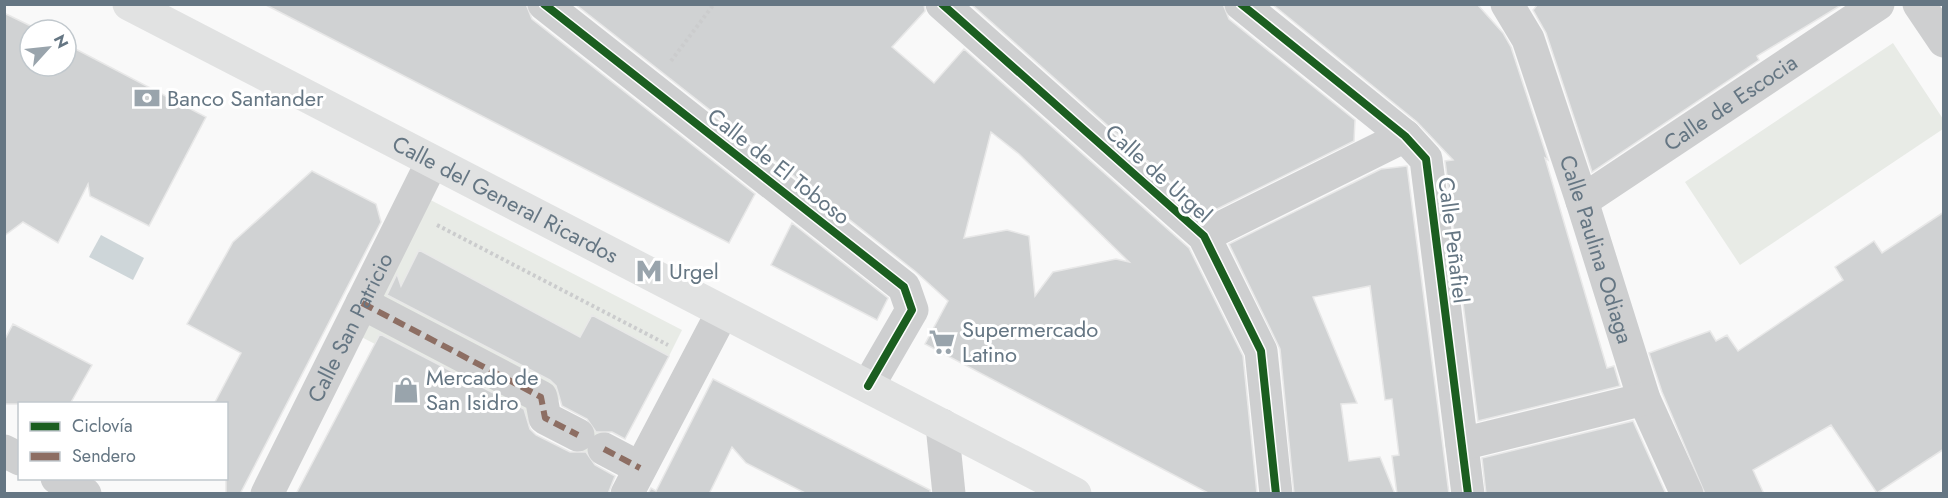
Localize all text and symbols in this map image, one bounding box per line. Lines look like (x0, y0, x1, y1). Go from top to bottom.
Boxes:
north arrow (18, 18, 78, 78)
text: N (48, 31, 74, 52)
street label: Calle de Escocia (1657, 46, 1803, 159)
place label: Banco Santander (167, 82, 324, 114)
bank icon: Banco Santander (132, 83, 162, 113)
street label: Calle de El Toboso (701, 100, 857, 232)
street label: Calle de Urgel (1098, 116, 1220, 230)
street label: Calle del General Ricardos (387, 127, 624, 271)
street label: Calle Paulina Odiaga (1552, 151, 1642, 348)
street label: Calle Peñafiel (1430, 175, 1478, 305)
street label: Calle San Patricio (299, 247, 400, 408)
place label: Urgel (669, 255, 719, 287)
metro station icon: Urgel (634, 256, 664, 286)
place label: Supermercado Latino (962, 313, 1098, 370)
supermarket icon: Supermercado Latino (927, 327, 957, 357)
place label: Mercado de San Isidro (426, 361, 539, 418)
shop icon: Mercado de San Isidro (391, 375, 421, 405)
legend (18, 402, 228, 480)
text: Ciclovía (72, 413, 133, 439)
text: Sendero (72, 443, 136, 469)

